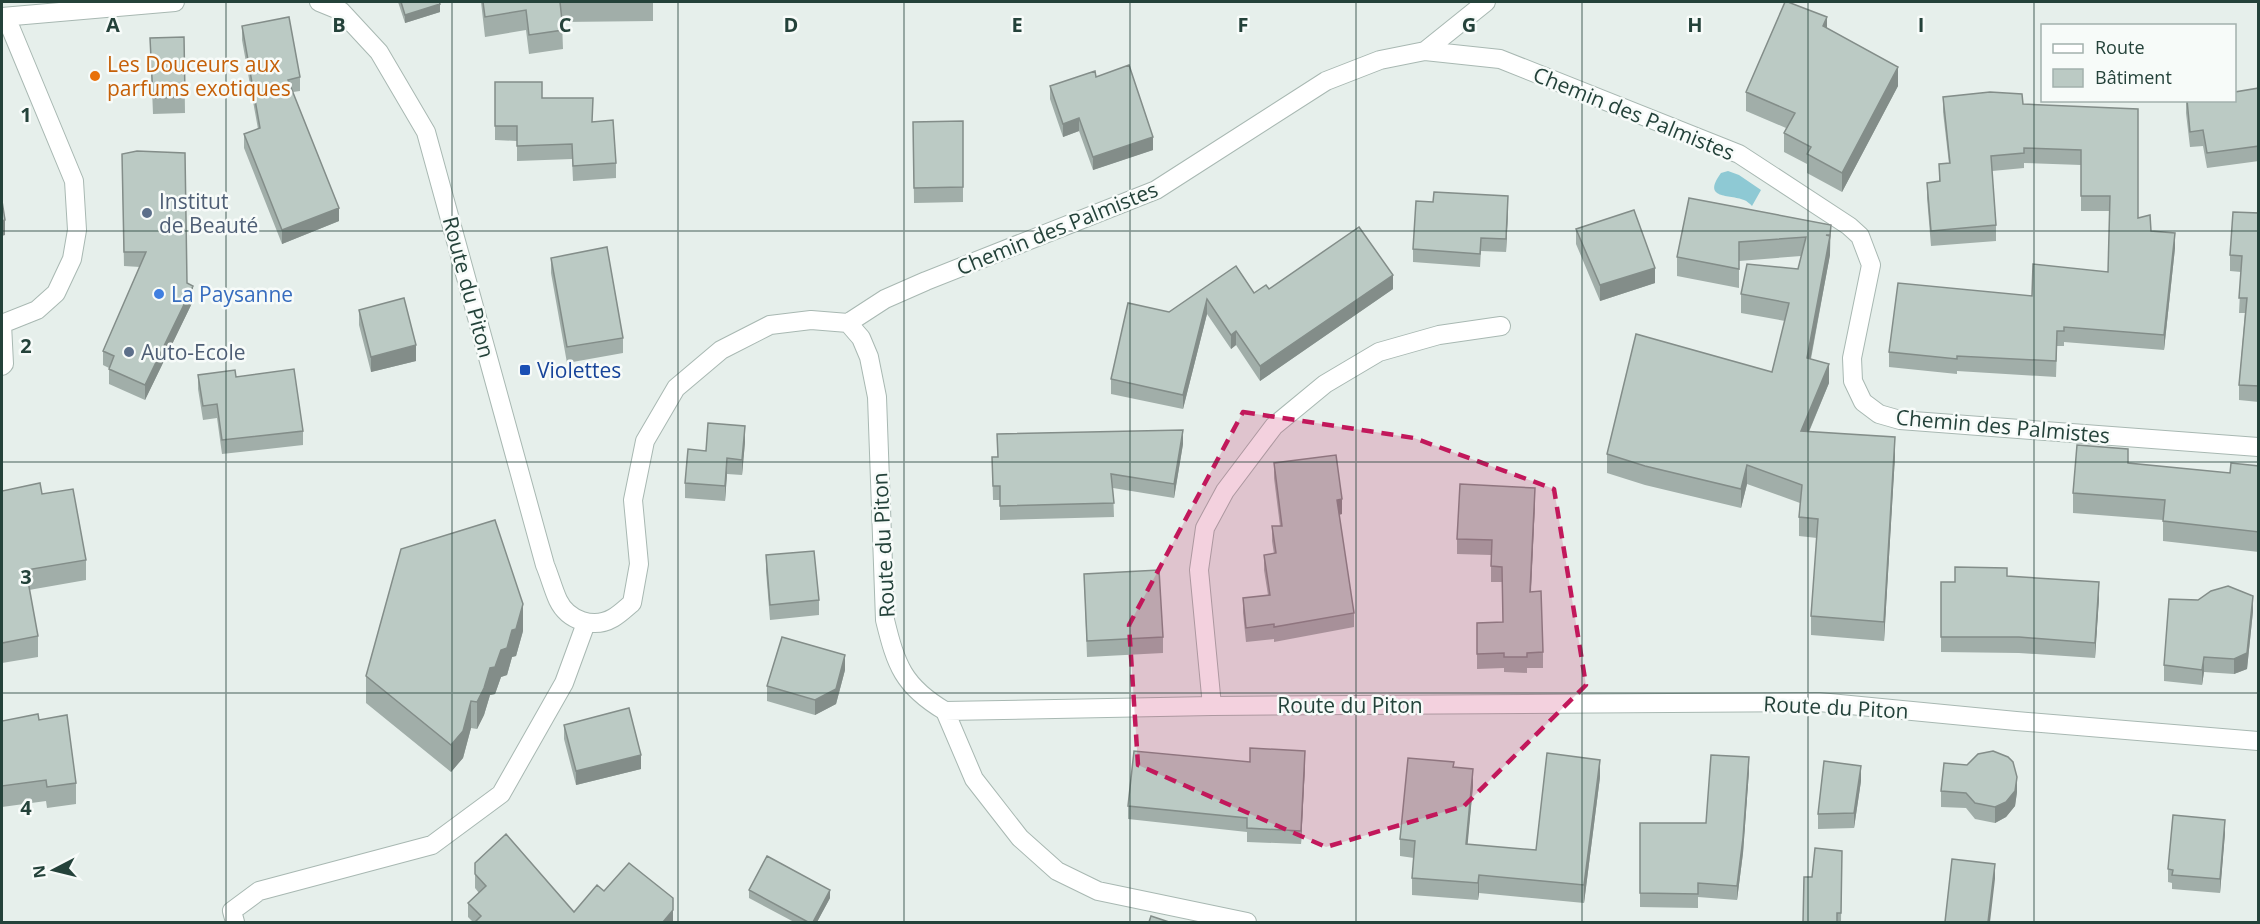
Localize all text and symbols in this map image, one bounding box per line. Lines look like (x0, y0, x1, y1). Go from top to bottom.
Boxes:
text: A (106, 11, 120, 38)
text: B (332, 11, 346, 38)
text: C (559, 11, 572, 38)
text: D (784, 11, 798, 38)
text: E (1011, 11, 1023, 38)
text: F (1238, 11, 1248, 38)
text: G (1462, 11, 1476, 38)
text: H (1687, 11, 1703, 38)
text: I (1918, 11, 1924, 38)
legend (2041, 24, 2236, 102)
text: Route (2095, 35, 2145, 59)
place label: Les Douceurs aux parfums exotiques (107, 50, 291, 102)
street label: Chemin des Palmistes (1529, 60, 1739, 166)
text: Bâtiment (2095, 65, 2172, 89)
marker: Les Douceurs aux parfums exotiques (88, 69, 102, 83)
text: 1 (20, 101, 32, 128)
street label: Chemin des Palmistes (952, 175, 1162, 281)
place label: Institut de Beauté (159, 187, 258, 239)
marker: Institut de Beauté (140, 206, 154, 220)
street label: Route du Piton (437, 213, 501, 361)
place label: La Paysanne (171, 280, 293, 308)
marker: La Paysanne (152, 287, 166, 301)
text: 2 (20, 332, 32, 359)
place label: Auto-Ecole (141, 338, 246, 366)
marker: Auto-Ecole (122, 345, 136, 359)
place label: Violettes (537, 356, 621, 384)
marker: Violettes (518, 363, 532, 377)
street label: Chemin des Palmistes (1895, 403, 2111, 449)
street label: Route du Piton (865, 472, 901, 618)
text: 3 (20, 563, 32, 590)
street label: Route du Piton (1763, 689, 1909, 725)
street label: Route du Piton (1277, 691, 1423, 719)
text: 4 (20, 794, 32, 821)
north arrow (24, 840, 84, 900)
text: N (27, 864, 51, 880)

